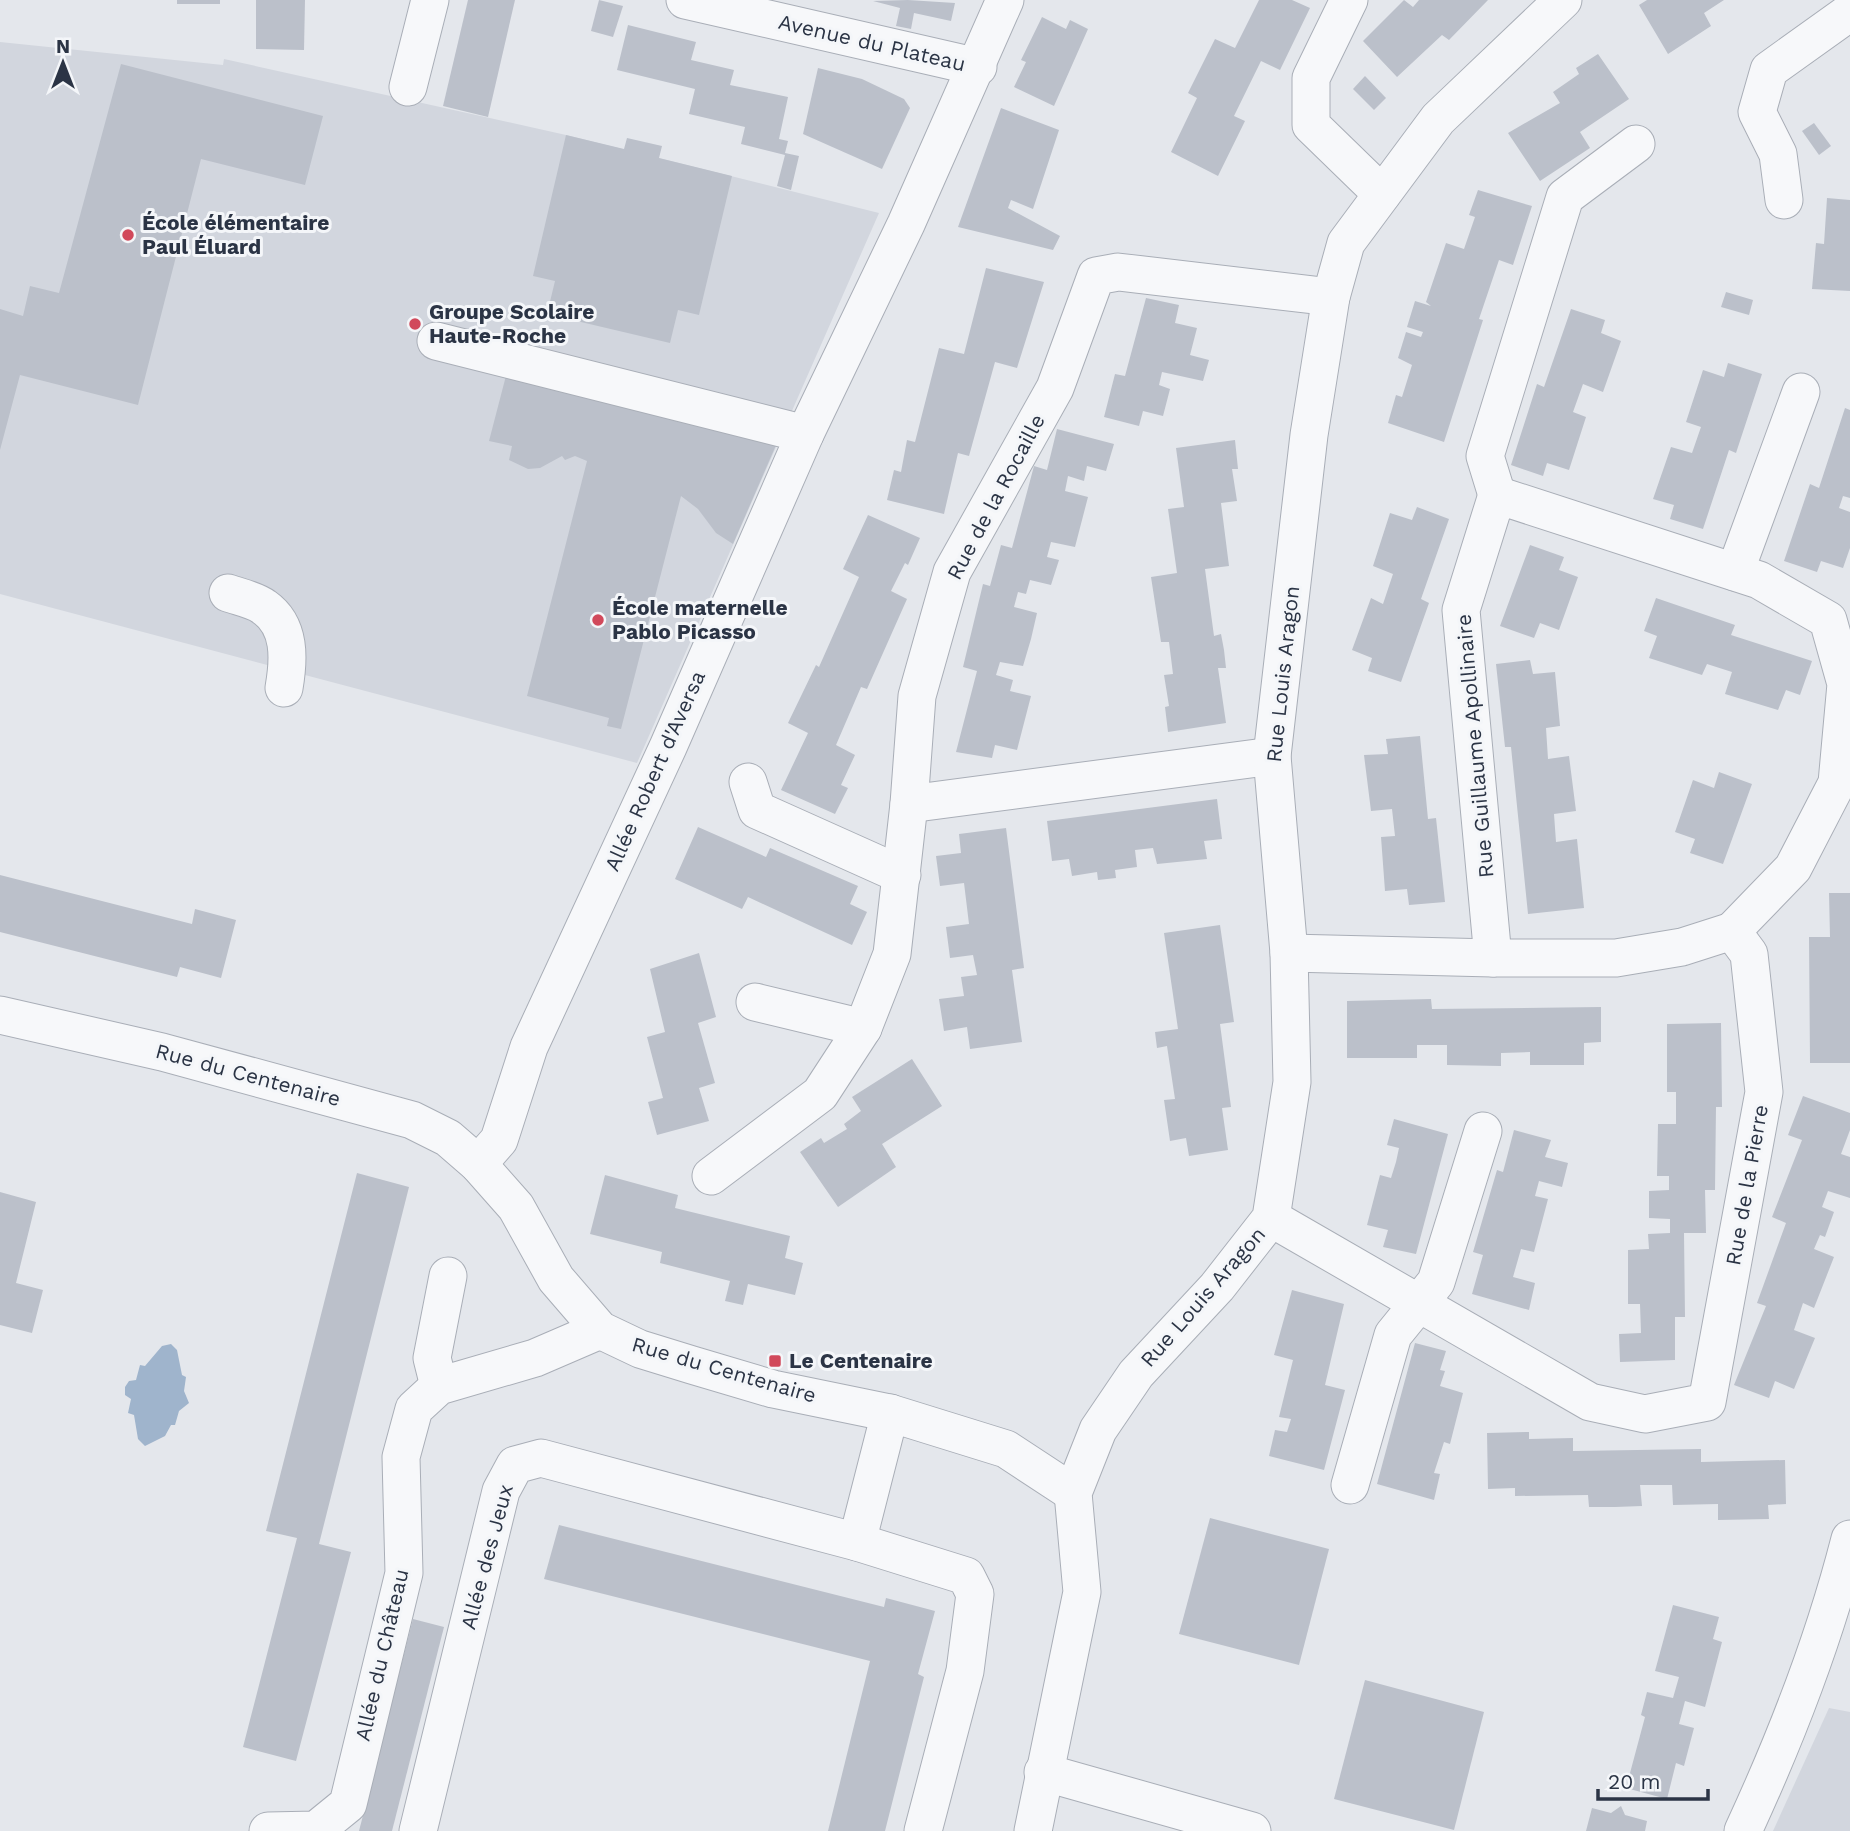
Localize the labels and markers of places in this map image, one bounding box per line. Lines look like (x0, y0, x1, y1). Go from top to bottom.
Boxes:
place label: École élémentaire Paul Éluard (142, 210, 329, 259)
marker: École élémentaire Paul Éluard (120, 227, 136, 243)
place label: Groupe Scolaire Haute-Roche (429, 299, 594, 348)
marker: Groupe Scolaire Haute-Roche (407, 316, 423, 332)
place label: École maternelle Pablo Picasso (612, 595, 788, 644)
marker: École maternelle Pablo Picasso (590, 612, 606, 628)
place label: Le Centenaire (789, 1348, 933, 1373)
marker: Le Centenaire (767, 1353, 783, 1369)

